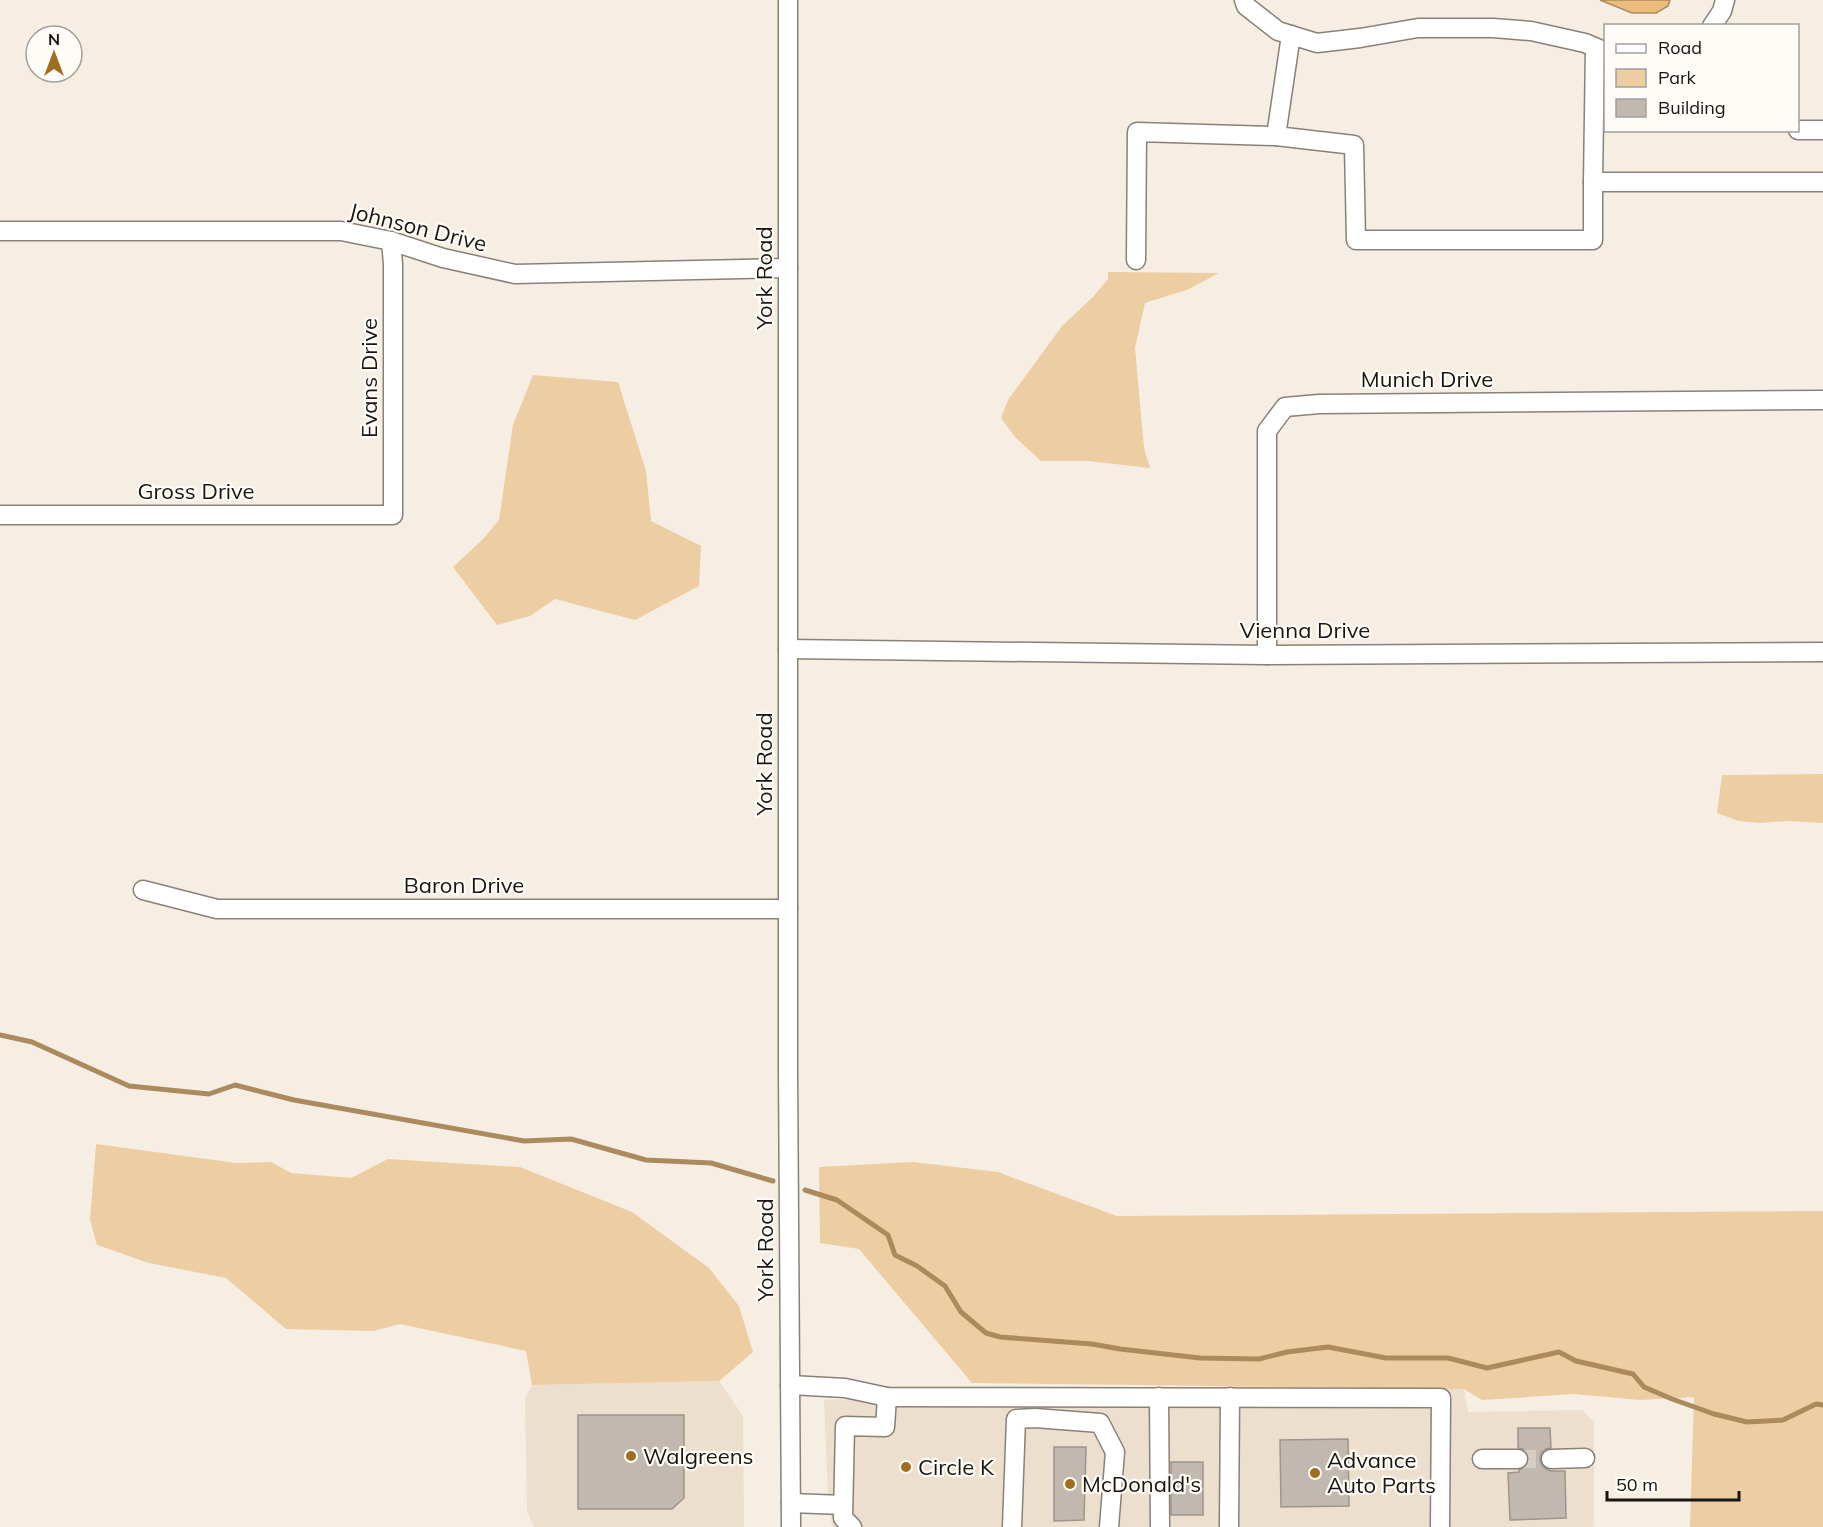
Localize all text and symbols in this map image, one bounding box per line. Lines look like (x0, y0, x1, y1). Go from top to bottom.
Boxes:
north arrow (24, 24, 84, 84)
legend (1604, 24, 1799, 132)
text: N (48, 29, 60, 49)
text: Road (1658, 36, 1702, 59)
text: Park (1658, 66, 1697, 89)
text: Building (1658, 96, 1726, 119)
street label: Johnson Drive (346, 196, 490, 258)
street label: York Road (750, 226, 778, 331)
street label: Evans Drive (355, 318, 383, 438)
street label: Munich Drive (1361, 365, 1493, 393)
street label: Gross Drive (137, 477, 255, 505)
street label: Vienna Drive (1240, 616, 1370, 644)
street label: York Road (750, 712, 778, 817)
street label: Baron Drive (404, 871, 524, 899)
street label: York Road (751, 1198, 779, 1303)
place label: Walgreens (643, 1442, 754, 1470)
place label: Advance Auto Parts (1327, 1446, 1436, 1499)
marker: Walgreens (624, 1449, 638, 1463)
place label: Circle K (918, 1453, 995, 1481)
marker: Circle K (899, 1460, 913, 1474)
scale bar (1607, 1464, 1739, 1502)
marker: Advance Auto Parts (1308, 1466, 1322, 1480)
place label: McDonald's (1082, 1470, 1201, 1498)
text: 50 m (1616, 1473, 1658, 1496)
marker: McDonald's (1063, 1477, 1077, 1491)

